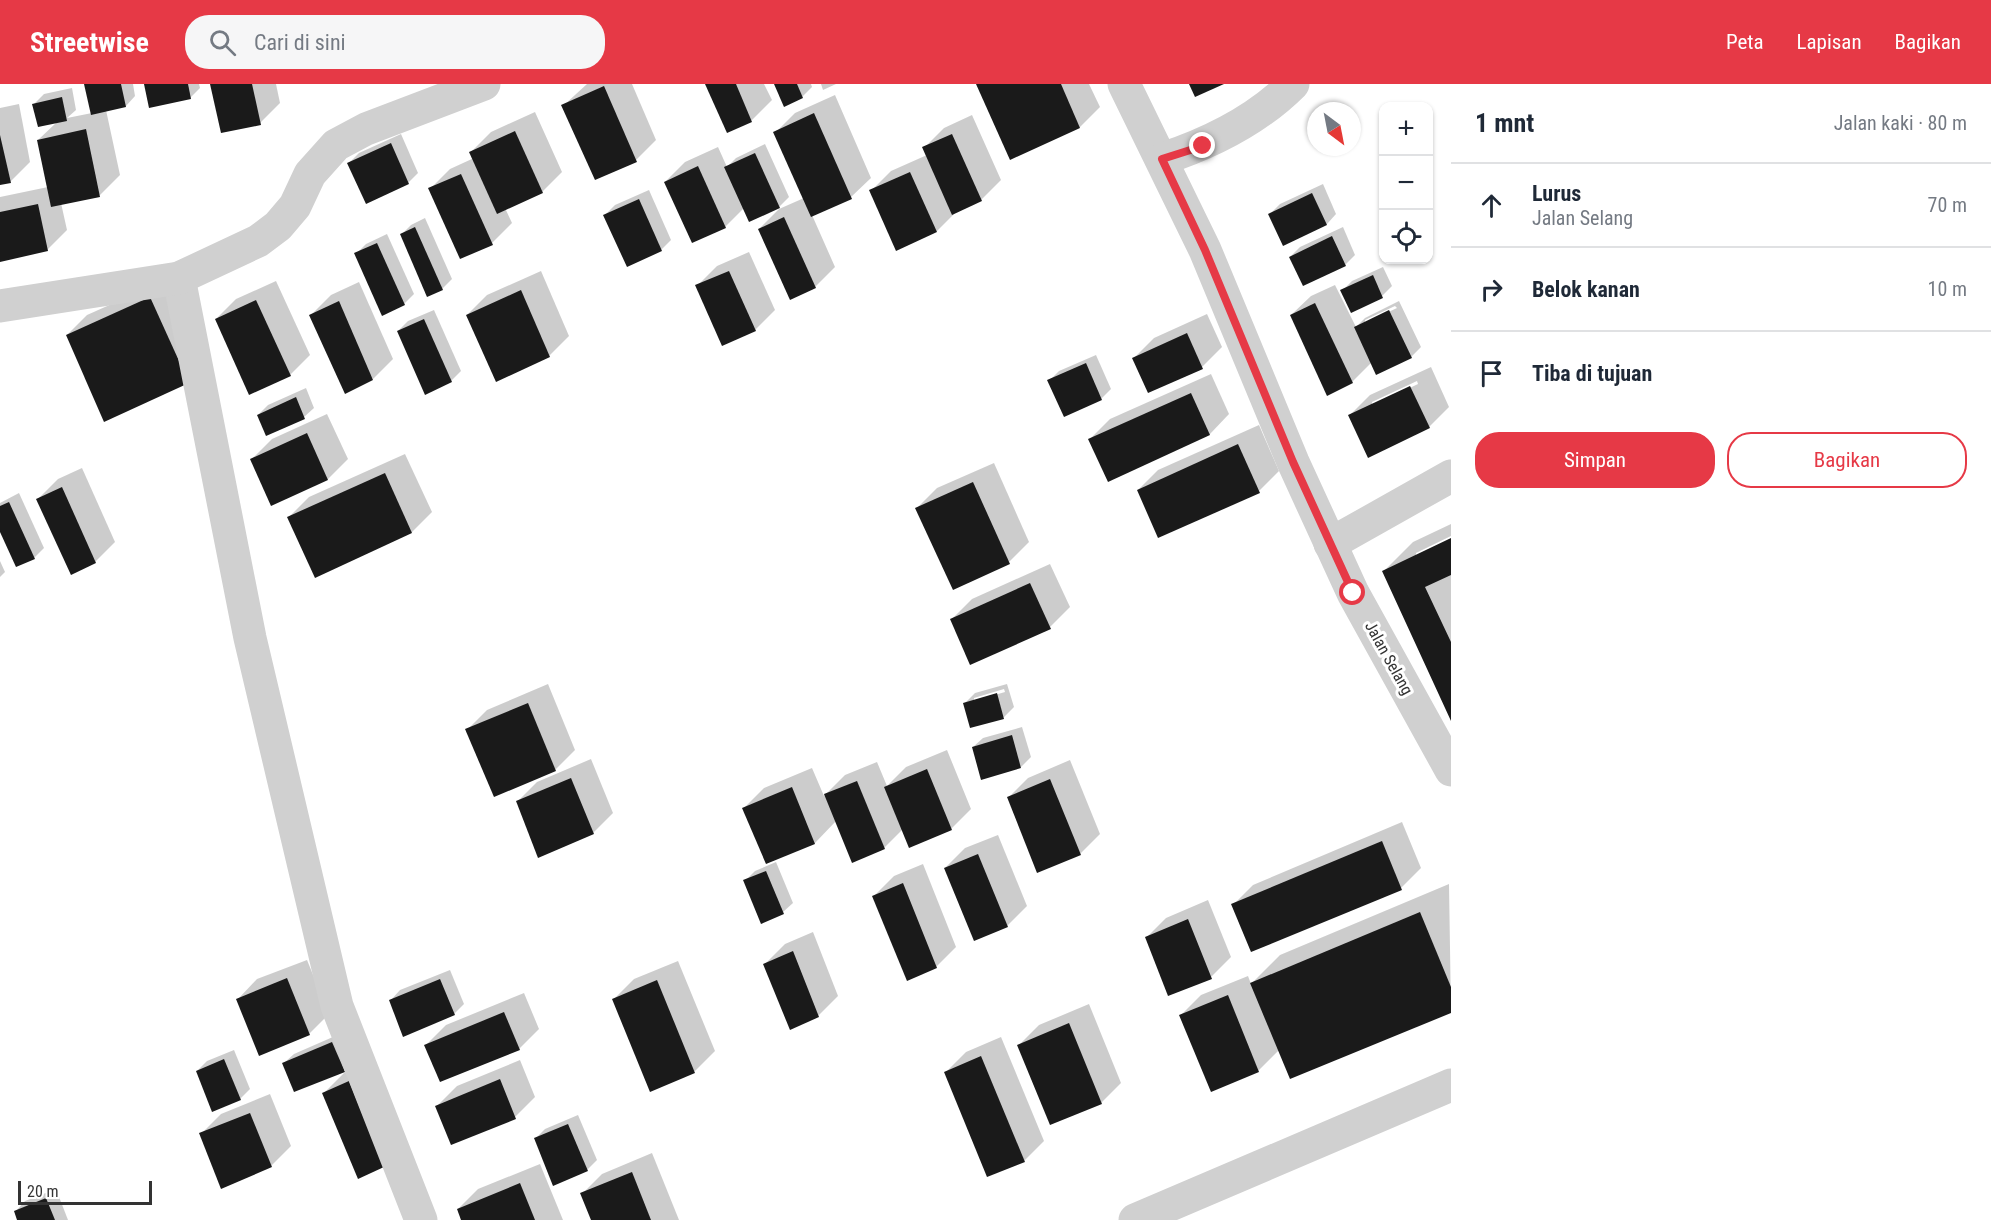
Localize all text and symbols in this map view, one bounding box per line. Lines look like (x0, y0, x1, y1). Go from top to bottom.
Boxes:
search box (185, 15, 605, 69)
text: Streetwise (30, 26, 149, 59)
icon: search (206, 26, 239, 59)
text: Cari di sini (254, 30, 346, 55)
text: Peta (1726, 30, 1764, 54)
text: Lapisan (1797, 30, 1862, 54)
text: Bagikan (1895, 30, 1961, 54)
north arrow (1307, 102, 1361, 156)
map controls (1379, 102, 1433, 264)
button: + (1379, 102, 1433, 156)
text: 1 mnt (1475, 108, 1534, 138)
text: Jalan kaki · 80 m (1834, 111, 1967, 135)
route end (1189, 132, 1215, 158)
button: − (1379, 156, 1433, 210)
text: Lurus (1532, 181, 1581, 206)
icon: ahead (1475, 189, 1508, 222)
text: 70 m (1928, 193, 1967, 217)
text: Jalan Selang (1532, 206, 1633, 230)
button: locate (1379, 210, 1433, 264)
icon: right (1475, 273, 1508, 306)
text: Belok kanan (1532, 277, 1640, 302)
text: 10 m (1928, 277, 1967, 301)
icon: arrive (1475, 357, 1508, 390)
text: Tiba di tujuan (1532, 361, 1652, 386)
button: Simpan (1475, 432, 1715, 488)
button: Bagikan (1727, 432, 1967, 488)
route start (1339, 579, 1365, 605)
street label: Jalan Selang (1361, 618, 1417, 698)
scale bar (18, 1178, 152, 1206)
text: 20 m (27, 1182, 59, 1201)

